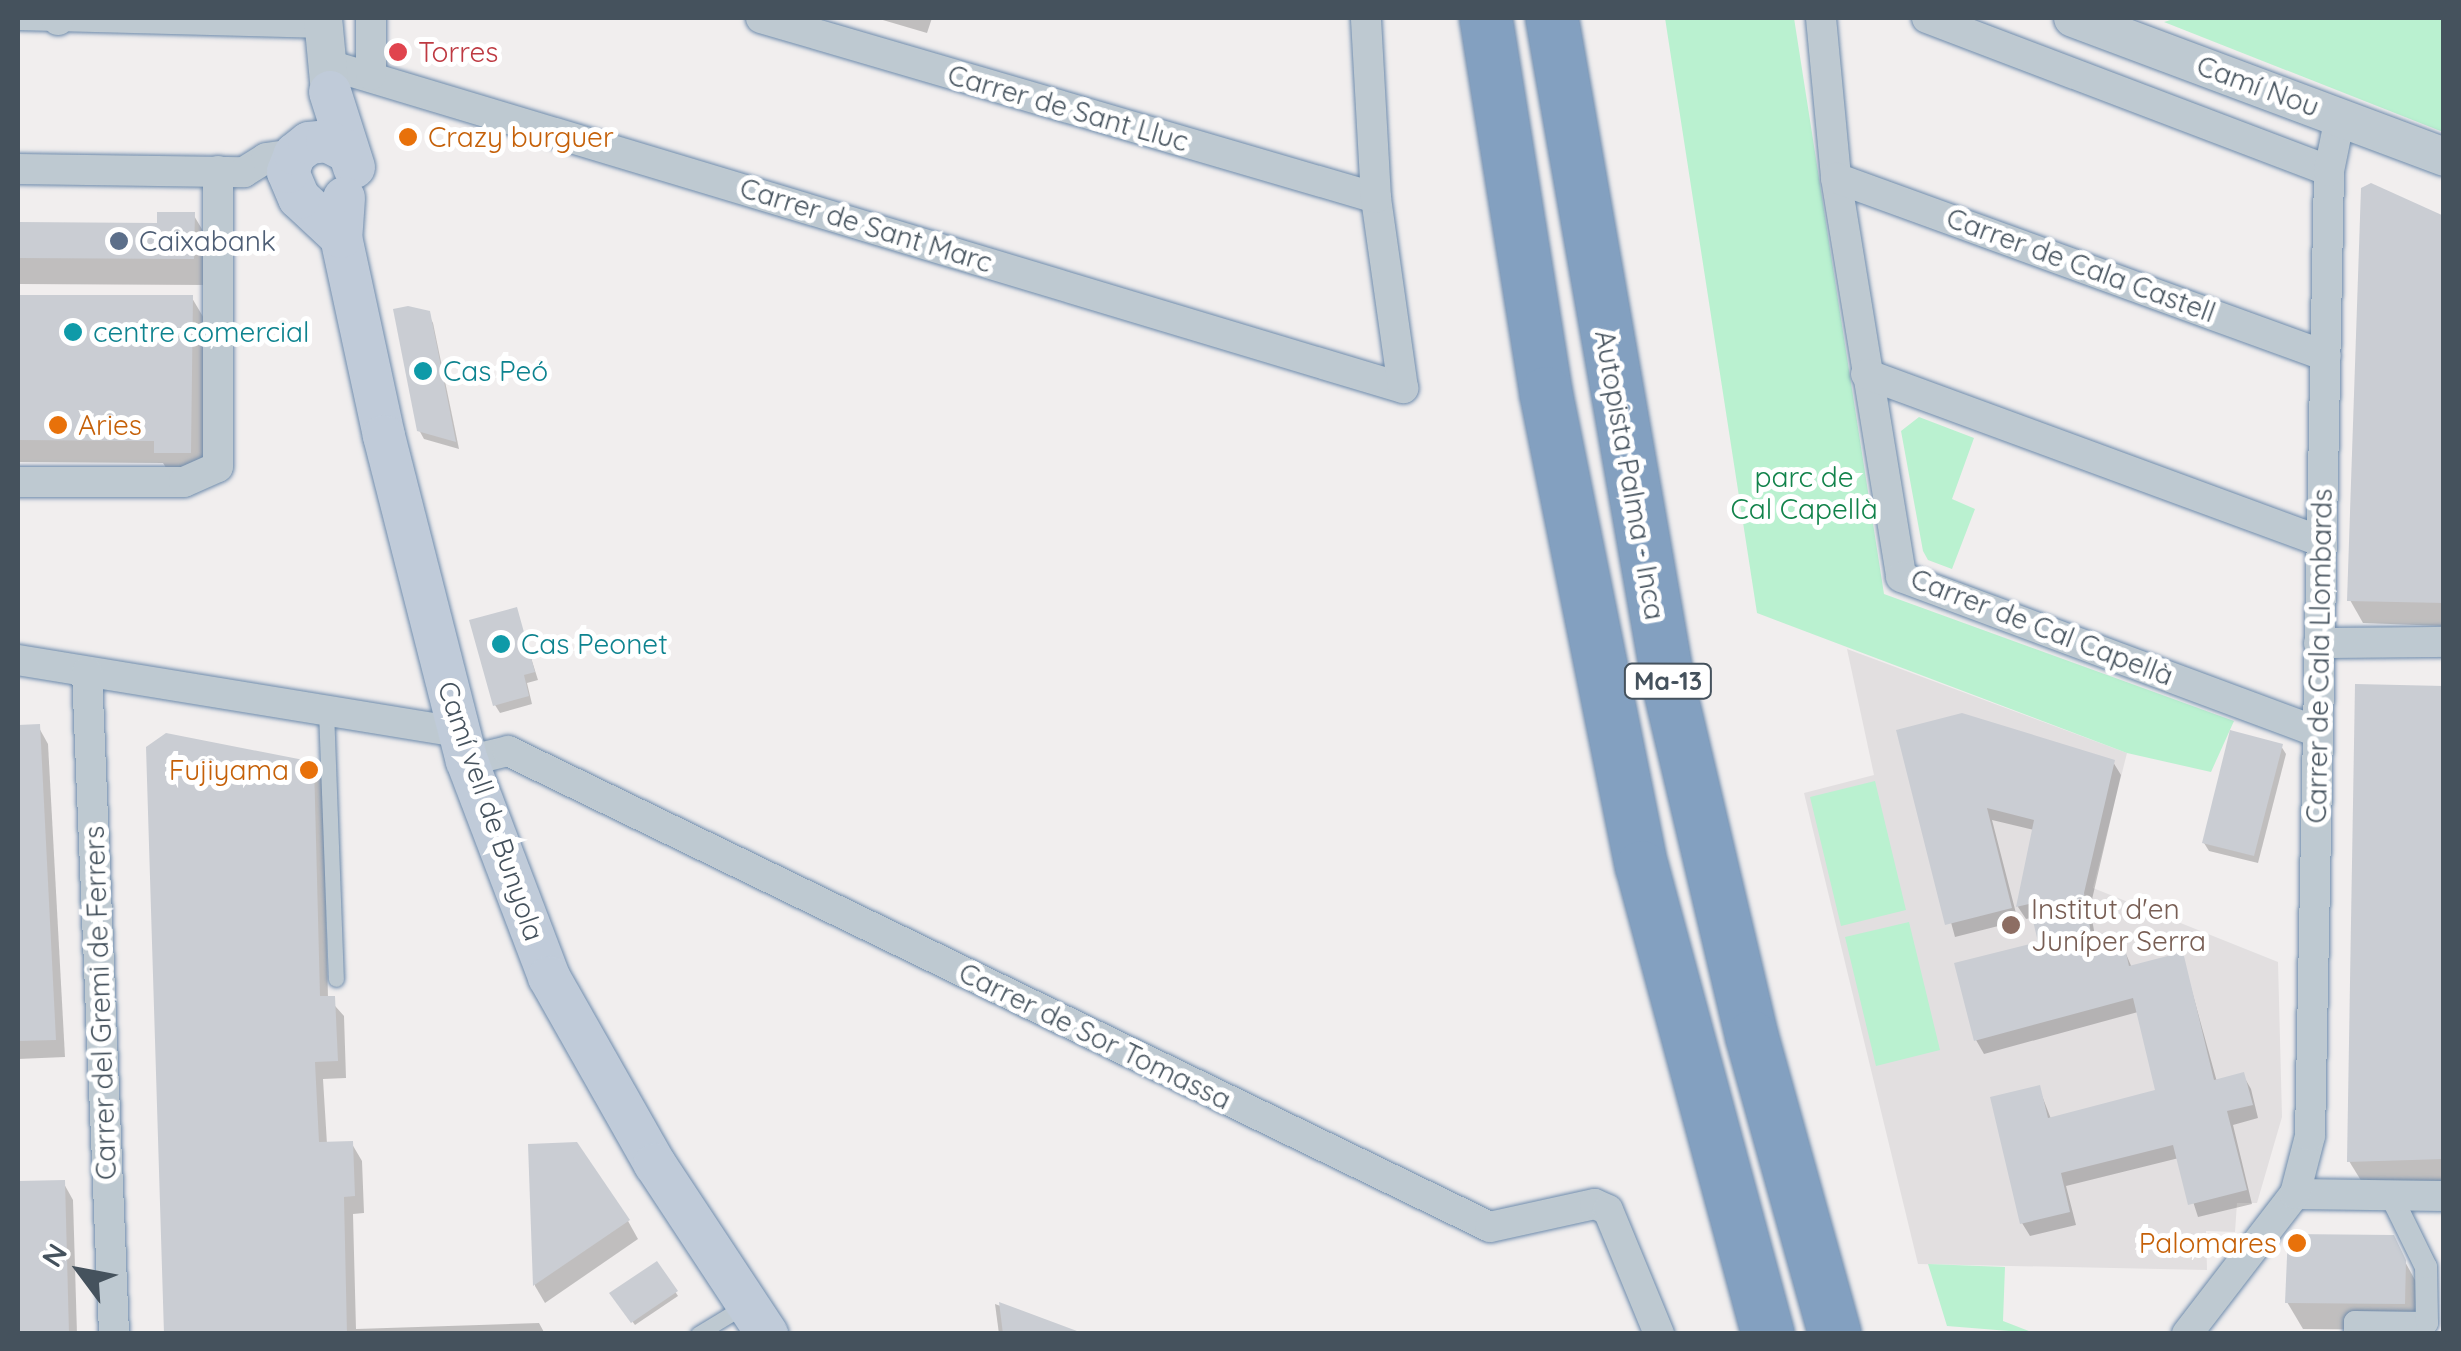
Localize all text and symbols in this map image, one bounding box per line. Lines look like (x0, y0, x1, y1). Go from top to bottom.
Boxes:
place label: Torres (418, 35, 498, 69)
marker: Torres (387, 41, 409, 63)
street label: Camí Nou (2192, 48, 2324, 124)
street label: Carrer de Sant Lluc (944, 58, 1192, 158)
place label: Crazy burguer (428, 120, 614, 154)
marker: Crazy burguer (397, 126, 419, 148)
street label: Carrer de Sant Marc (736, 171, 996, 279)
street label: Carrer de Cala Castell (1942, 201, 2220, 329)
place label: Caixabank (139, 224, 276, 258)
marker: Caixabank (108, 230, 130, 252)
place label: centre comercial (93, 315, 309, 349)
marker: centre comercial (62, 321, 84, 343)
street label: Autopista Palma - Inca (1588, 328, 1672, 622)
place label: Cas Peó (443, 354, 548, 388)
marker: Cas Peó (412, 360, 434, 382)
place label: Aries (78, 408, 142, 442)
marker: Aries (47, 414, 69, 436)
park label: parc de Cal Capellà (1730, 460, 1878, 526)
street label: Carrer de Cala Llombards (2299, 488, 2339, 824)
street label: Carrer de Cal Capellà (1906, 561, 2178, 693)
place label: Cas Peonet (521, 627, 668, 661)
marker: Cas Peonet (490, 633, 512, 655)
road number: Ma-13 (1623, 661, 1713, 701)
street label: Camí vell de Bunyola (431, 677, 551, 945)
place label: Fujiyama (169, 753, 289, 787)
marker: Fujiyama (298, 759, 320, 781)
street label: Carrer del Gremi de Ferrers (77, 825, 123, 1181)
place label: Institut d'en Juníper Serra (2031, 892, 2206, 958)
marker: Institut d'en Juníper Serra (2000, 914, 2022, 936)
street label: Carrer de Sor Tomassa (954, 956, 1236, 1116)
north arrow (30, 1221, 130, 1321)
place label: Palomares (2139, 1226, 2277, 1260)
marker: Palomares (2286, 1232, 2308, 1254)
text: N (34, 1237, 74, 1273)

